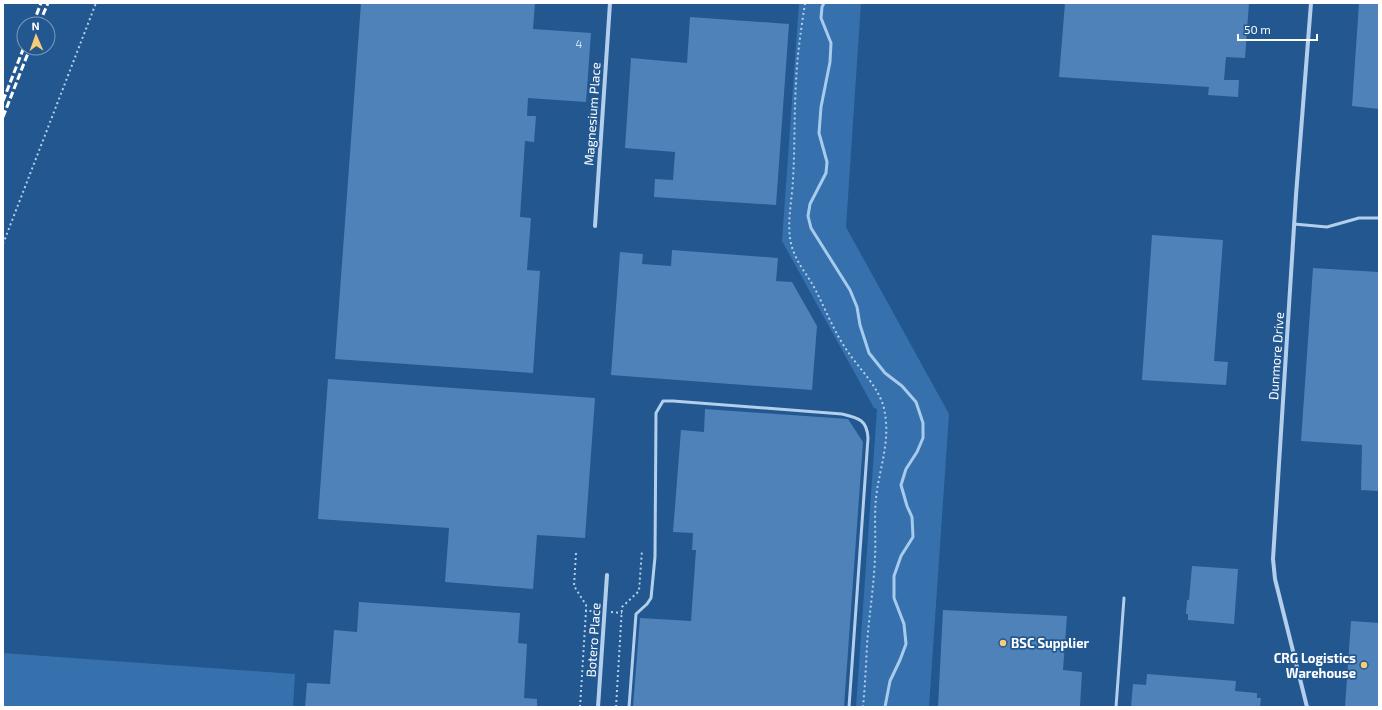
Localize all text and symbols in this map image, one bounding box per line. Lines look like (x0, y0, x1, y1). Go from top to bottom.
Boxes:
north arrow (16, 16, 56, 56)
scale bar (1238, 16, 1317, 42)
text: N (31, 19, 40, 32)
text: 50 m (1244, 22, 1271, 36)
house number: 4 (576, 37, 583, 50)
street label: Magnesium Place (580, 62, 604, 166)
street label: Dunmore Drive (1265, 311, 1287, 401)
street label: Botero Place (582, 602, 604, 678)
place label: BSC Supplier (1011, 635, 1090, 651)
marker: BSC Supplier (998, 638, 1008, 648)
place label: CRG Logistics Warehouse (1274, 650, 1356, 681)
marker: CRG Logistics Warehouse (1359, 660, 1369, 670)

